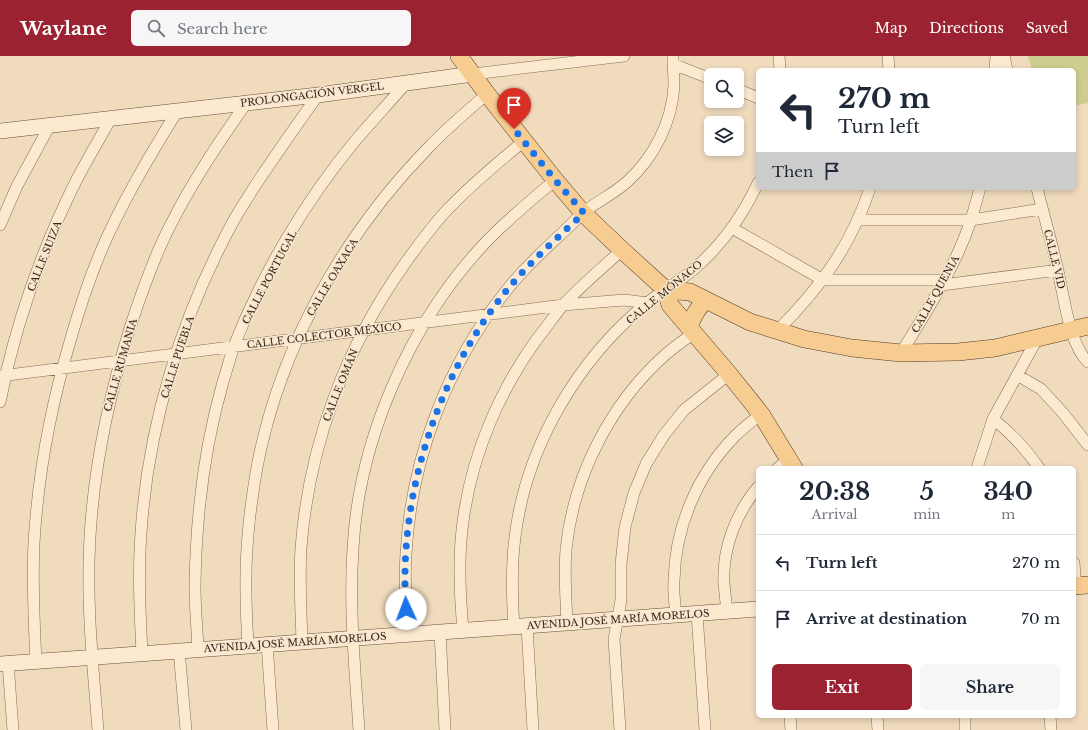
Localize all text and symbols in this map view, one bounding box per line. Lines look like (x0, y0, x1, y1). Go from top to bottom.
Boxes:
search box (131, 10, 411, 46)
text: Waylane (20, 17, 107, 40)
icon: search (145, 17, 167, 39)
text: Search here (177, 19, 268, 38)
text: Map (875, 19, 907, 37)
text: Directions (929, 19, 1004, 37)
text: Saved (1026, 19, 1068, 37)
map controls (704, 68, 744, 156)
button: search (704, 68, 744, 108)
street label: PROLONGACIÓN VERGEL (239, 78, 385, 110)
text: 270 m (838, 81, 930, 116)
icon: left (772, 84, 824, 136)
pin (497, 88, 531, 129)
icon: arrive (503, 94, 525, 116)
button: layers (704, 116, 744, 156)
text: Turn left (838, 116, 920, 138)
icon: arrive (821, 160, 843, 182)
text: Then (772, 162, 813, 181)
street label: CALLE SUIZA (24, 219, 65, 293)
street label: CALLE PORTUGAL (239, 227, 300, 326)
street label: CALLE VID (1041, 228, 1068, 290)
street label: CALLE OAXACA (304, 236, 361, 319)
street label: CALLE QUENIA (909, 253, 962, 335)
street label: CALLE MÓNACO (623, 257, 705, 327)
street label: CALLE PUEBLA (158, 314, 197, 400)
street label: CALLE RUMANIA (101, 317, 140, 413)
street label: CALLE COLECTOR MÉXICO (246, 319, 402, 351)
street label: CALLE OMÁN (319, 347, 361, 423)
text: 20:38 (799, 477, 870, 506)
text: 5 (920, 477, 934, 506)
text: 340 (984, 477, 1033, 506)
text: Arrival (812, 506, 858, 523)
text: min (913, 506, 941, 523)
text: m (1001, 506, 1015, 523)
icon: left (772, 552, 794, 574)
text: Turn left (806, 553, 877, 572)
text: 270 m (1012, 553, 1060, 572)
position arrow (385, 588, 427, 630)
street label: AVENIDA JOSÉ MARÍA MORELOS (525, 606, 710, 632)
icon: arrive (772, 608, 794, 630)
text: Arrive at destination (806, 609, 967, 628)
text: 70 m (1021, 609, 1060, 628)
street label: AVENIDA JOSÉ MARÍA MORELOS (202, 629, 387, 655)
button: Exit (772, 664, 912, 710)
button: Share (920, 664, 1060, 710)

